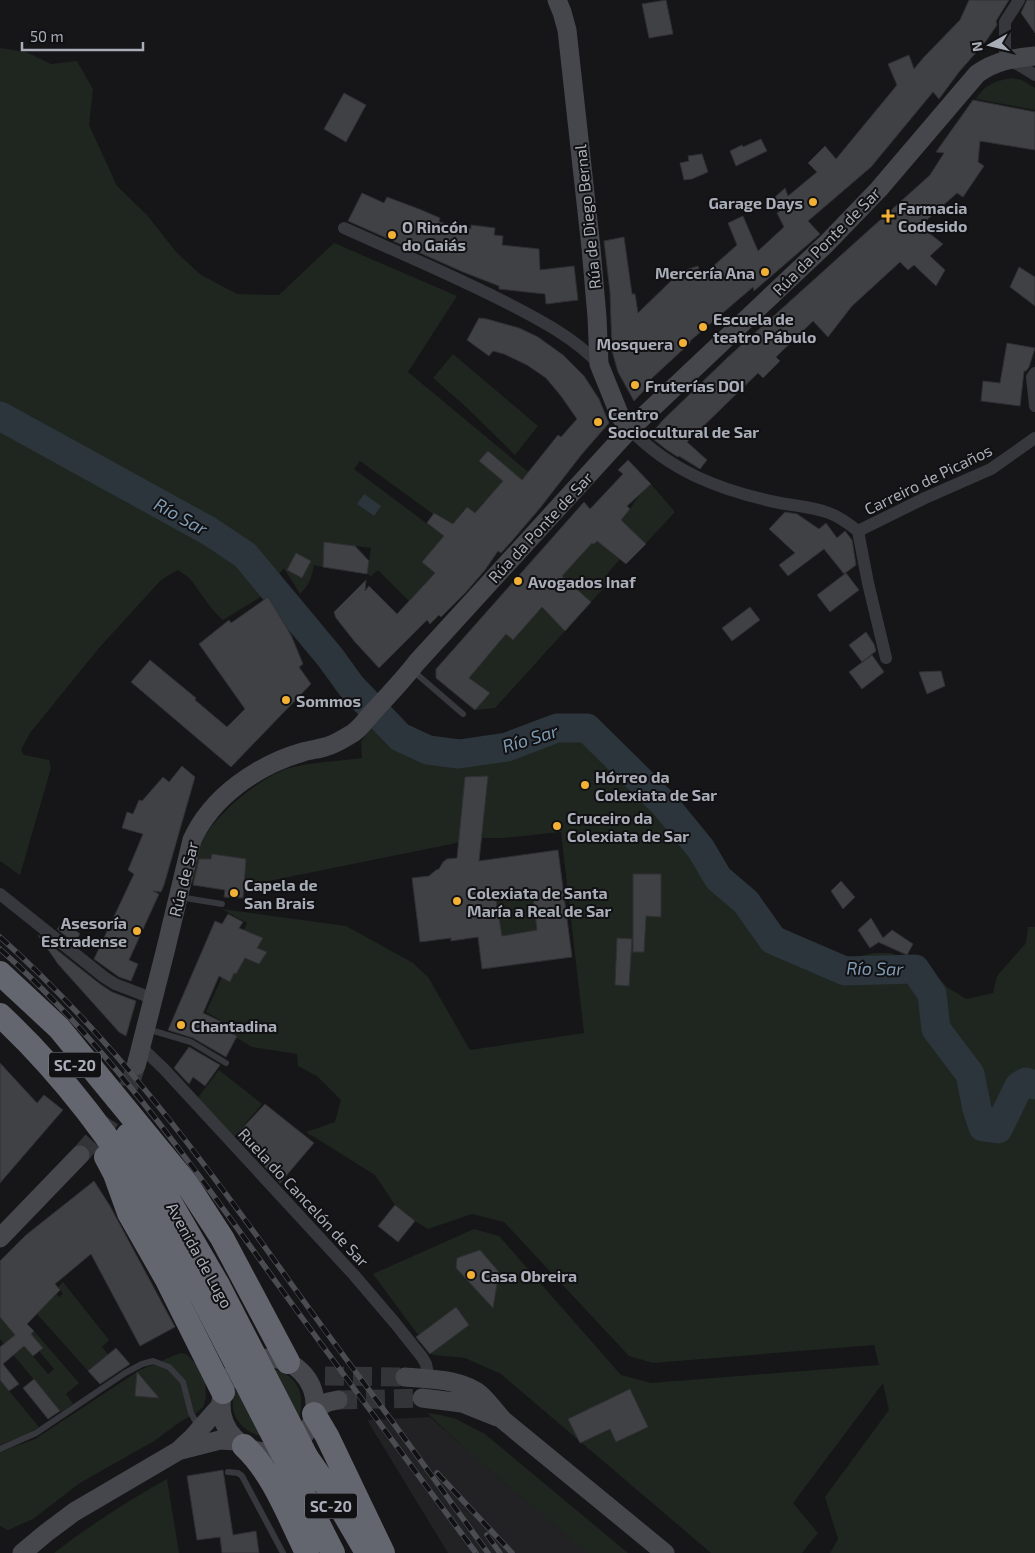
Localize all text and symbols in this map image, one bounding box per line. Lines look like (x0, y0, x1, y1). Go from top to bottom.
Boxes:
scale bar (22, 20, 144, 52)
north arrow (965, 20, 1015, 70)
text: 50 m (30, 27, 64, 45)
text: N (968, 41, 986, 53)
street label: Rúa de Diego Bernal (570, 144, 604, 290)
street label: Rúa da Ponte de Sar (768, 183, 884, 299)
place label: Garage Days (708, 193, 803, 213)
marker: Garage Days (807, 196, 819, 208)
place label: Farmacia Codesido (898, 198, 967, 235)
marker: Farmacia Codesido (882, 210, 894, 222)
place label: O Rincón do Gaiás (402, 217, 468, 254)
marker: O Rincón do Gaiás (386, 229, 398, 241)
place label: Mercería Ana (655, 263, 755, 282)
marker: Mercería Ana (759, 266, 771, 278)
place label: Escuela de teatro Pábulo (713, 309, 816, 346)
marker: Escuela de teatro Pábulo (697, 321, 709, 333)
place label: Mosquera (597, 334, 673, 353)
marker: Mosquera (677, 337, 689, 349)
place label: Fruterías DOI (645, 376, 745, 395)
marker: Fruterías DOI (629, 379, 641, 391)
place label: Centro Sociocultural de Sar (608, 404, 759, 441)
marker: Centro Sociocultural de Sar (592, 416, 604, 428)
street label: Carreiro de Picaños (861, 440, 995, 518)
street label: Rúa da Ponte de Sar (484, 467, 597, 586)
water label: Río Sar (151, 492, 212, 540)
place label: Avogados Inaf (528, 572, 636, 591)
marker: Avogados Inaf (512, 575, 524, 587)
place label: Sommos (296, 691, 361, 710)
marker: Sommos (280, 694, 292, 706)
water label: Río Sar (499, 719, 561, 757)
place label: Hórreo da Colexiata de Sar (595, 767, 717, 804)
marker: Hórreo da Colexiata de Sar (579, 779, 591, 791)
place label: Cruceiro da Colexiata de Sar (567, 808, 689, 845)
marker: Cruceiro da Colexiata de Sar (551, 820, 563, 832)
street label: Rúa de Sar (164, 839, 202, 919)
place label: Capela de San Brais (244, 875, 318, 912)
place label: Colexiata de Santa María a Real de Sar (467, 883, 611, 920)
marker: Capela de San Brais (228, 887, 240, 899)
marker: Colexiata de Santa María a Real de Sar (451, 895, 463, 907)
place label: Asesoría Estradense (41, 913, 127, 950)
marker: Asesoría Estradense (131, 925, 143, 937)
water label: Río Sar (846, 957, 905, 980)
place label: Chantadina (191, 1016, 277, 1035)
marker: Chantadina (175, 1019, 187, 1031)
road number: SC-20 (49, 1052, 101, 1078)
street label: Ruela do Cancelón de Sar (235, 1124, 373, 1271)
street label: Avenida de Lugo (163, 1199, 237, 1311)
place label: Casa Obreira (481, 1266, 577, 1285)
marker: Casa Obreira (465, 1269, 477, 1281)
road number: SC-20 (305, 1494, 357, 1518)

